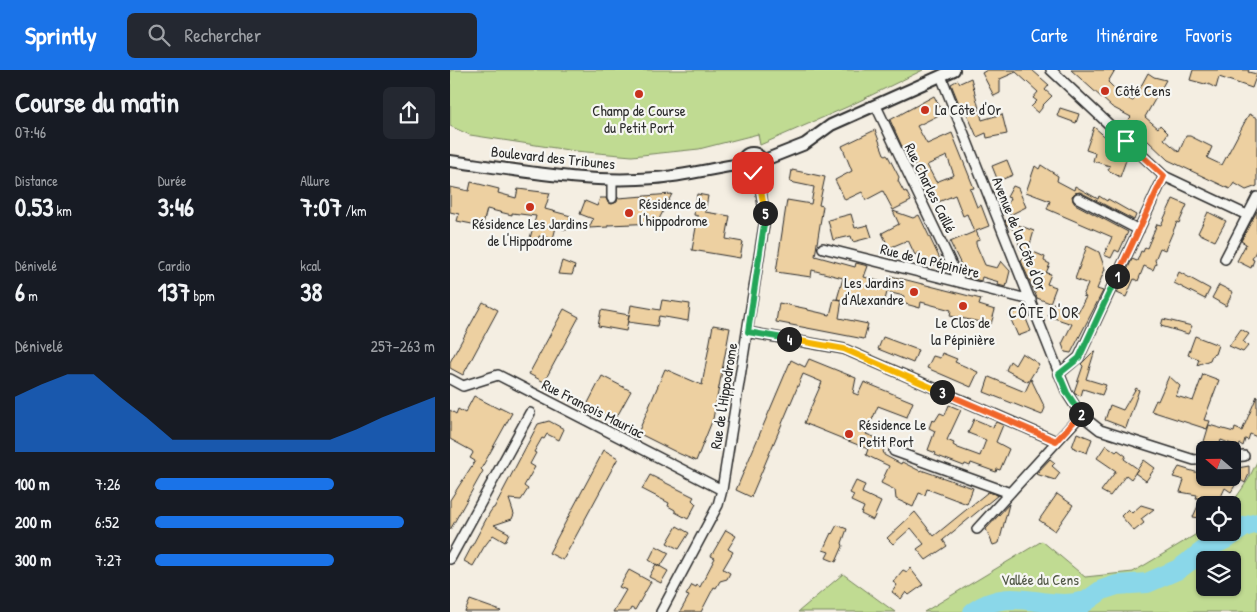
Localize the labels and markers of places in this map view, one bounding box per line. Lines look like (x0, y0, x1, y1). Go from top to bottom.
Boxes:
place label: Côté Cens (1115, 80, 1171, 101)
marker: Côté Cens (1099, 85, 1111, 97)
marker: Champ de Course du Petit Port (633, 88, 645, 100)
place label: La Côte d'Or (935, 99, 1001, 120)
place label: Champ de Course du Petit Port (592, 100, 686, 138)
marker: La Côte d'Or (919, 104, 931, 116)
pin (1105, 120, 1147, 162)
pin (732, 152, 774, 194)
place label: Résidence de l'hippodrome (639, 193, 708, 231)
pin: 5 (752, 200, 778, 226)
marker: Résidence Les Jardins de l'Hippodrome (524, 201, 536, 213)
marker: Résidence de l'hippodrome (623, 207, 635, 219)
place label: Résidence Les Jardins de l'Hippodrome (472, 213, 588, 251)
pin: 1 (1104, 264, 1130, 288)
place label: Les Jardins d'Alexandre (841, 272, 904, 310)
marker: Les Jardins d'Alexandre (908, 286, 920, 298)
marker: Le Clos de la Pépinière (957, 300, 969, 312)
place label: Le Clos de la Pépinière (931, 312, 995, 350)
pin: 4 (776, 326, 802, 352)
pin: 3 (930, 380, 954, 404)
pin: 2 (1068, 402, 1094, 426)
place label: Résidence Le Petit Port (859, 414, 926, 452)
marker: Résidence Le Petit Port (843, 428, 855, 440)

